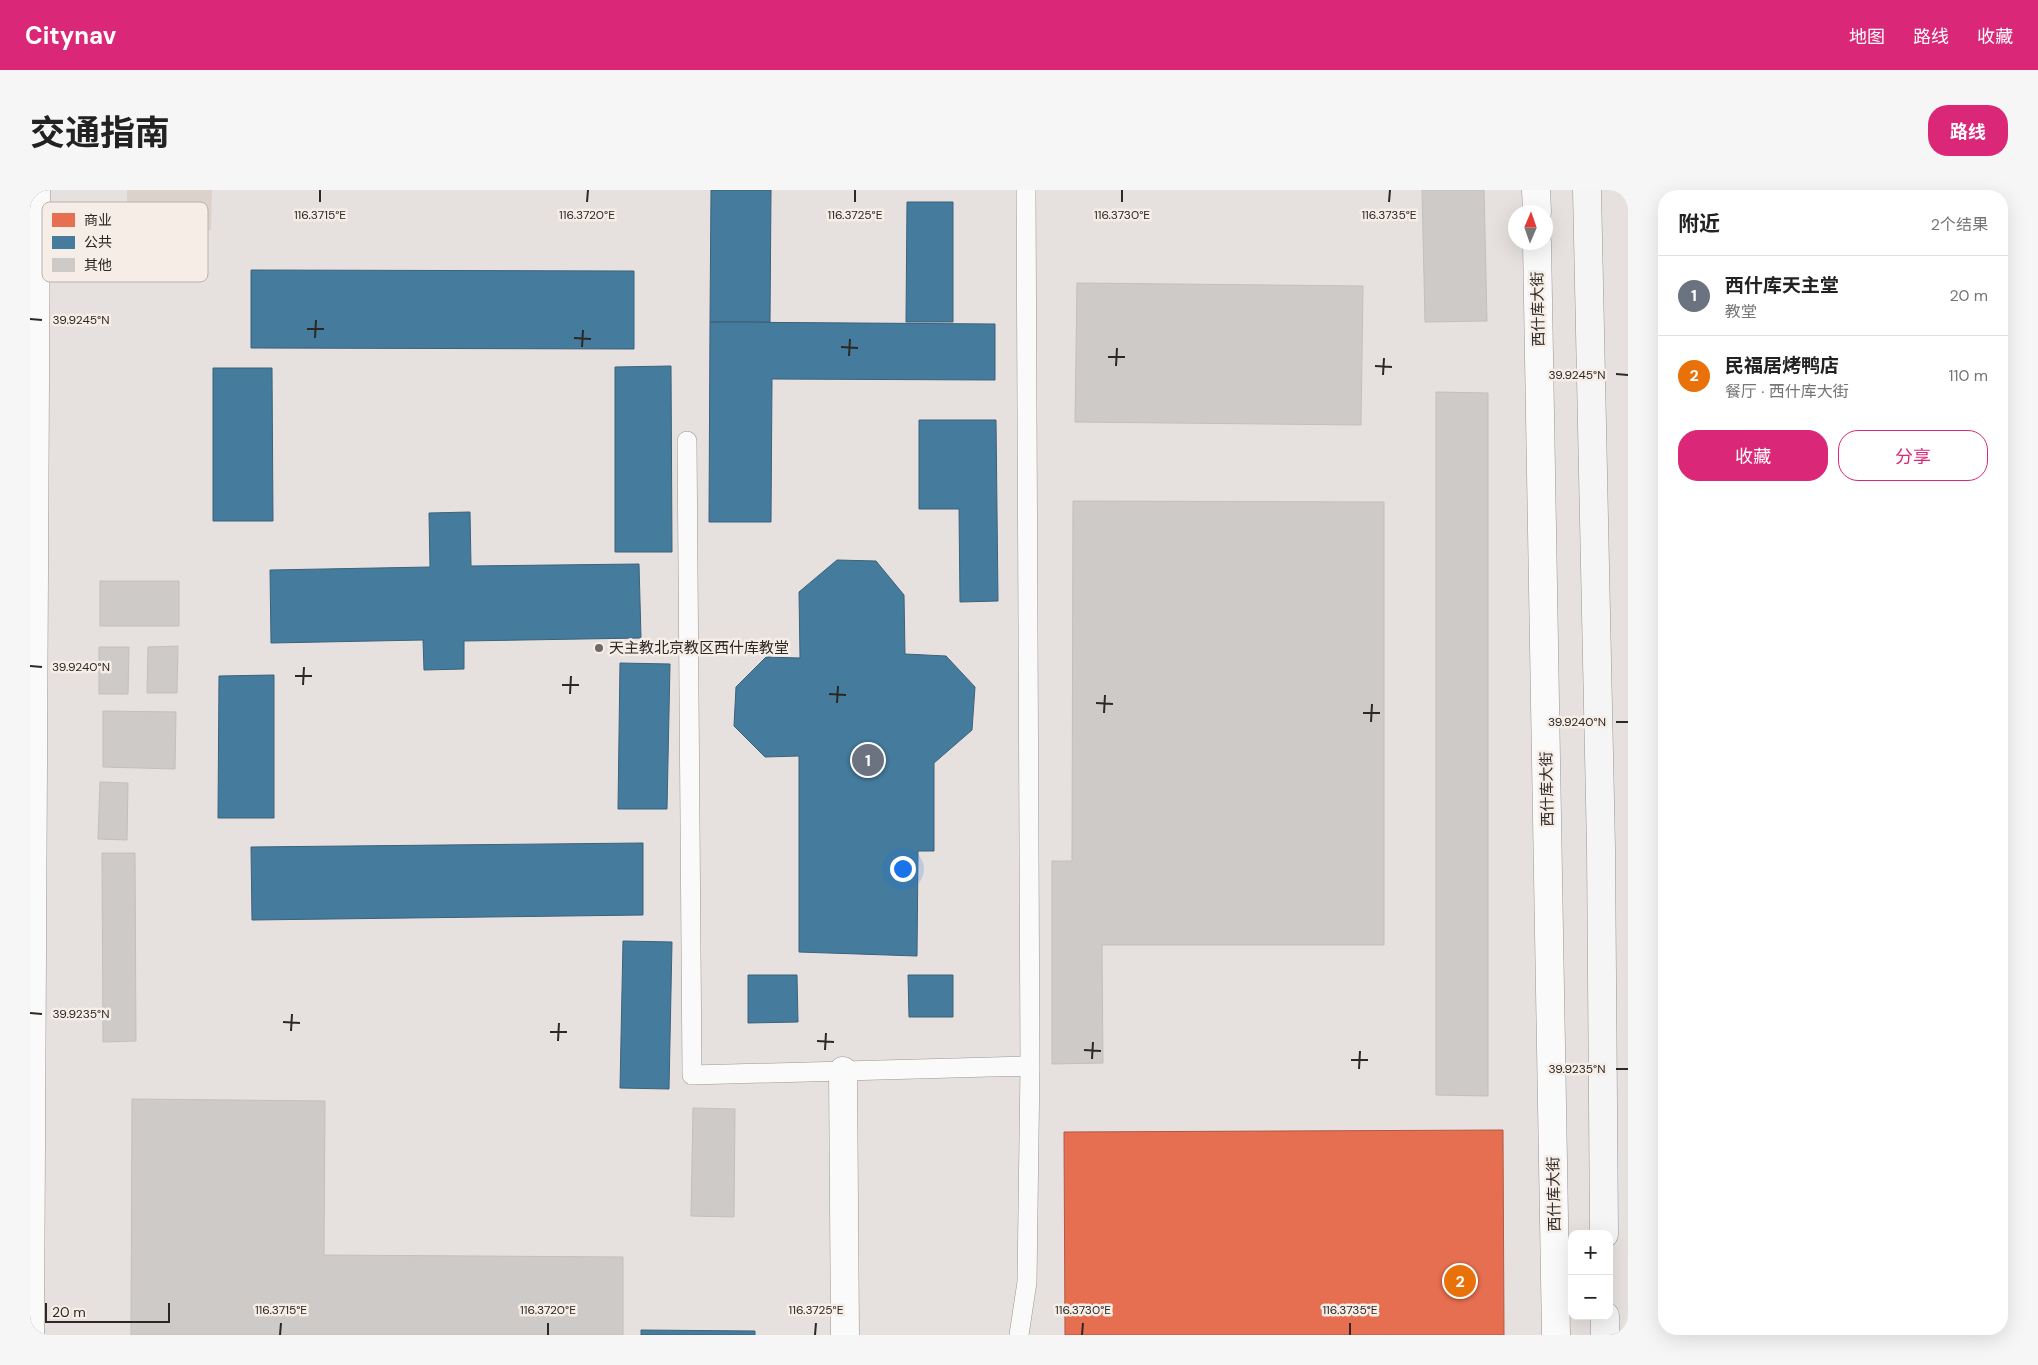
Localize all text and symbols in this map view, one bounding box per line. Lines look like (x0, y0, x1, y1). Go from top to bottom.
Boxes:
text: Citynav (25, 20, 116, 51)
text: 地图 (1849, 25, 1885, 49)
text: 路线 (1913, 25, 1949, 49)
text: 收藏 (1977, 25, 2013, 49)
button: 路线 (1928, 105, 2008, 156)
text: 交通指南 (30, 110, 170, 156)
legend (42, 202, 208, 282)
north arrow (1508, 205, 1553, 250)
text: 116.3715°E (294, 207, 346, 223)
text: 116.3720°E (559, 207, 615, 223)
text: 116.3725°E (827, 207, 883, 223)
text: 116.3730°E (1094, 207, 1150, 223)
text: 116.3735°E (1361, 207, 1417, 223)
text: 附近 (1678, 210, 1720, 238)
text: 商业 (84, 211, 112, 229)
text: 2个结果 (1931, 214, 1988, 235)
text: 公共 (84, 233, 112, 251)
text: 其他 (84, 256, 112, 274)
street label: 西什库大街 (1527, 271, 1549, 347)
text: 西什库天主堂 (1725, 273, 1839, 298)
text: 1 (1691, 285, 1697, 306)
text: 20 m (1949, 285, 1988, 306)
text: 教堂 (1725, 301, 1757, 322)
text: 39.9245°N (53, 312, 110, 328)
text: 民福居烤鸭店 (1725, 353, 1839, 378)
text: 2 (1689, 365, 1699, 386)
text: 110 m (1949, 365, 1988, 386)
text: 39.9245°N (1549, 367, 1606, 383)
text: 餐厅 · 西什库大街 (1725, 381, 1849, 402)
button: 收藏 (1678, 430, 1828, 481)
button: 分享 (1838, 430, 1988, 481)
place label: 天主教北京教区西什库教堂 (609, 638, 789, 658)
marker: 天主教北京教区西什库教堂 (593, 642, 605, 654)
text: 39.9240°N (52, 659, 110, 675)
text: 39.9240°N (1548, 714, 1606, 730)
pin: 1 (852, 741, 884, 779)
street label: 西什库大街 (1536, 751, 1558, 827)
your location (890, 856, 916, 882)
text: 39.9235°N (52, 1006, 110, 1022)
text: 39.9235°N (1548, 1061, 1606, 1077)
street label: 西什库大街 (1543, 1156, 1565, 1232)
map controls (1568, 1230, 1613, 1320)
button: + (1568, 1230, 1613, 1275)
pin: 2 (1444, 1262, 1476, 1300)
button: − (1568, 1275, 1613, 1320)
scale bar (45, 1300, 170, 1323)
text: 116.3715°E (255, 1302, 307, 1318)
text: 116.3720°E (520, 1302, 576, 1318)
text: 116.3725°E (788, 1302, 844, 1318)
text: 116.3730°E (1055, 1302, 1111, 1318)
text: 116.3735°E (1322, 1302, 1378, 1318)
text: 20 m (52, 1303, 86, 1321)

